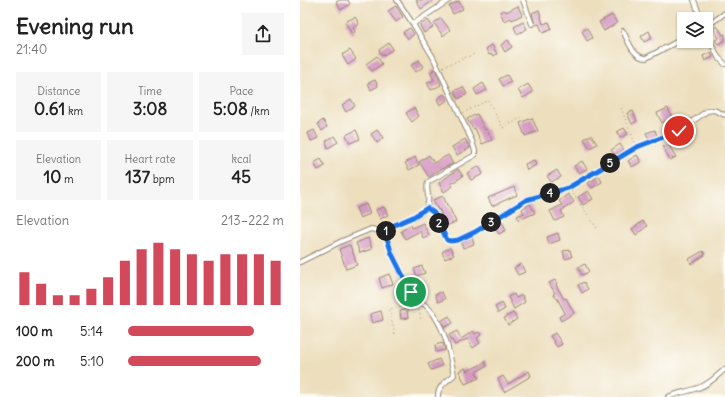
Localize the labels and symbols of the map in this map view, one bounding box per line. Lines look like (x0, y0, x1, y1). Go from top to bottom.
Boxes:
pin (662, 114, 696, 148)
pin: 5 (600, 153, 620, 173)
pin: 4 (540, 183, 560, 203)
pin: 3 (481, 212, 501, 232)
pin: 2 (429, 213, 449, 233)
pin: 1 (376, 221, 396, 241)
pin (394, 275, 428, 309)

